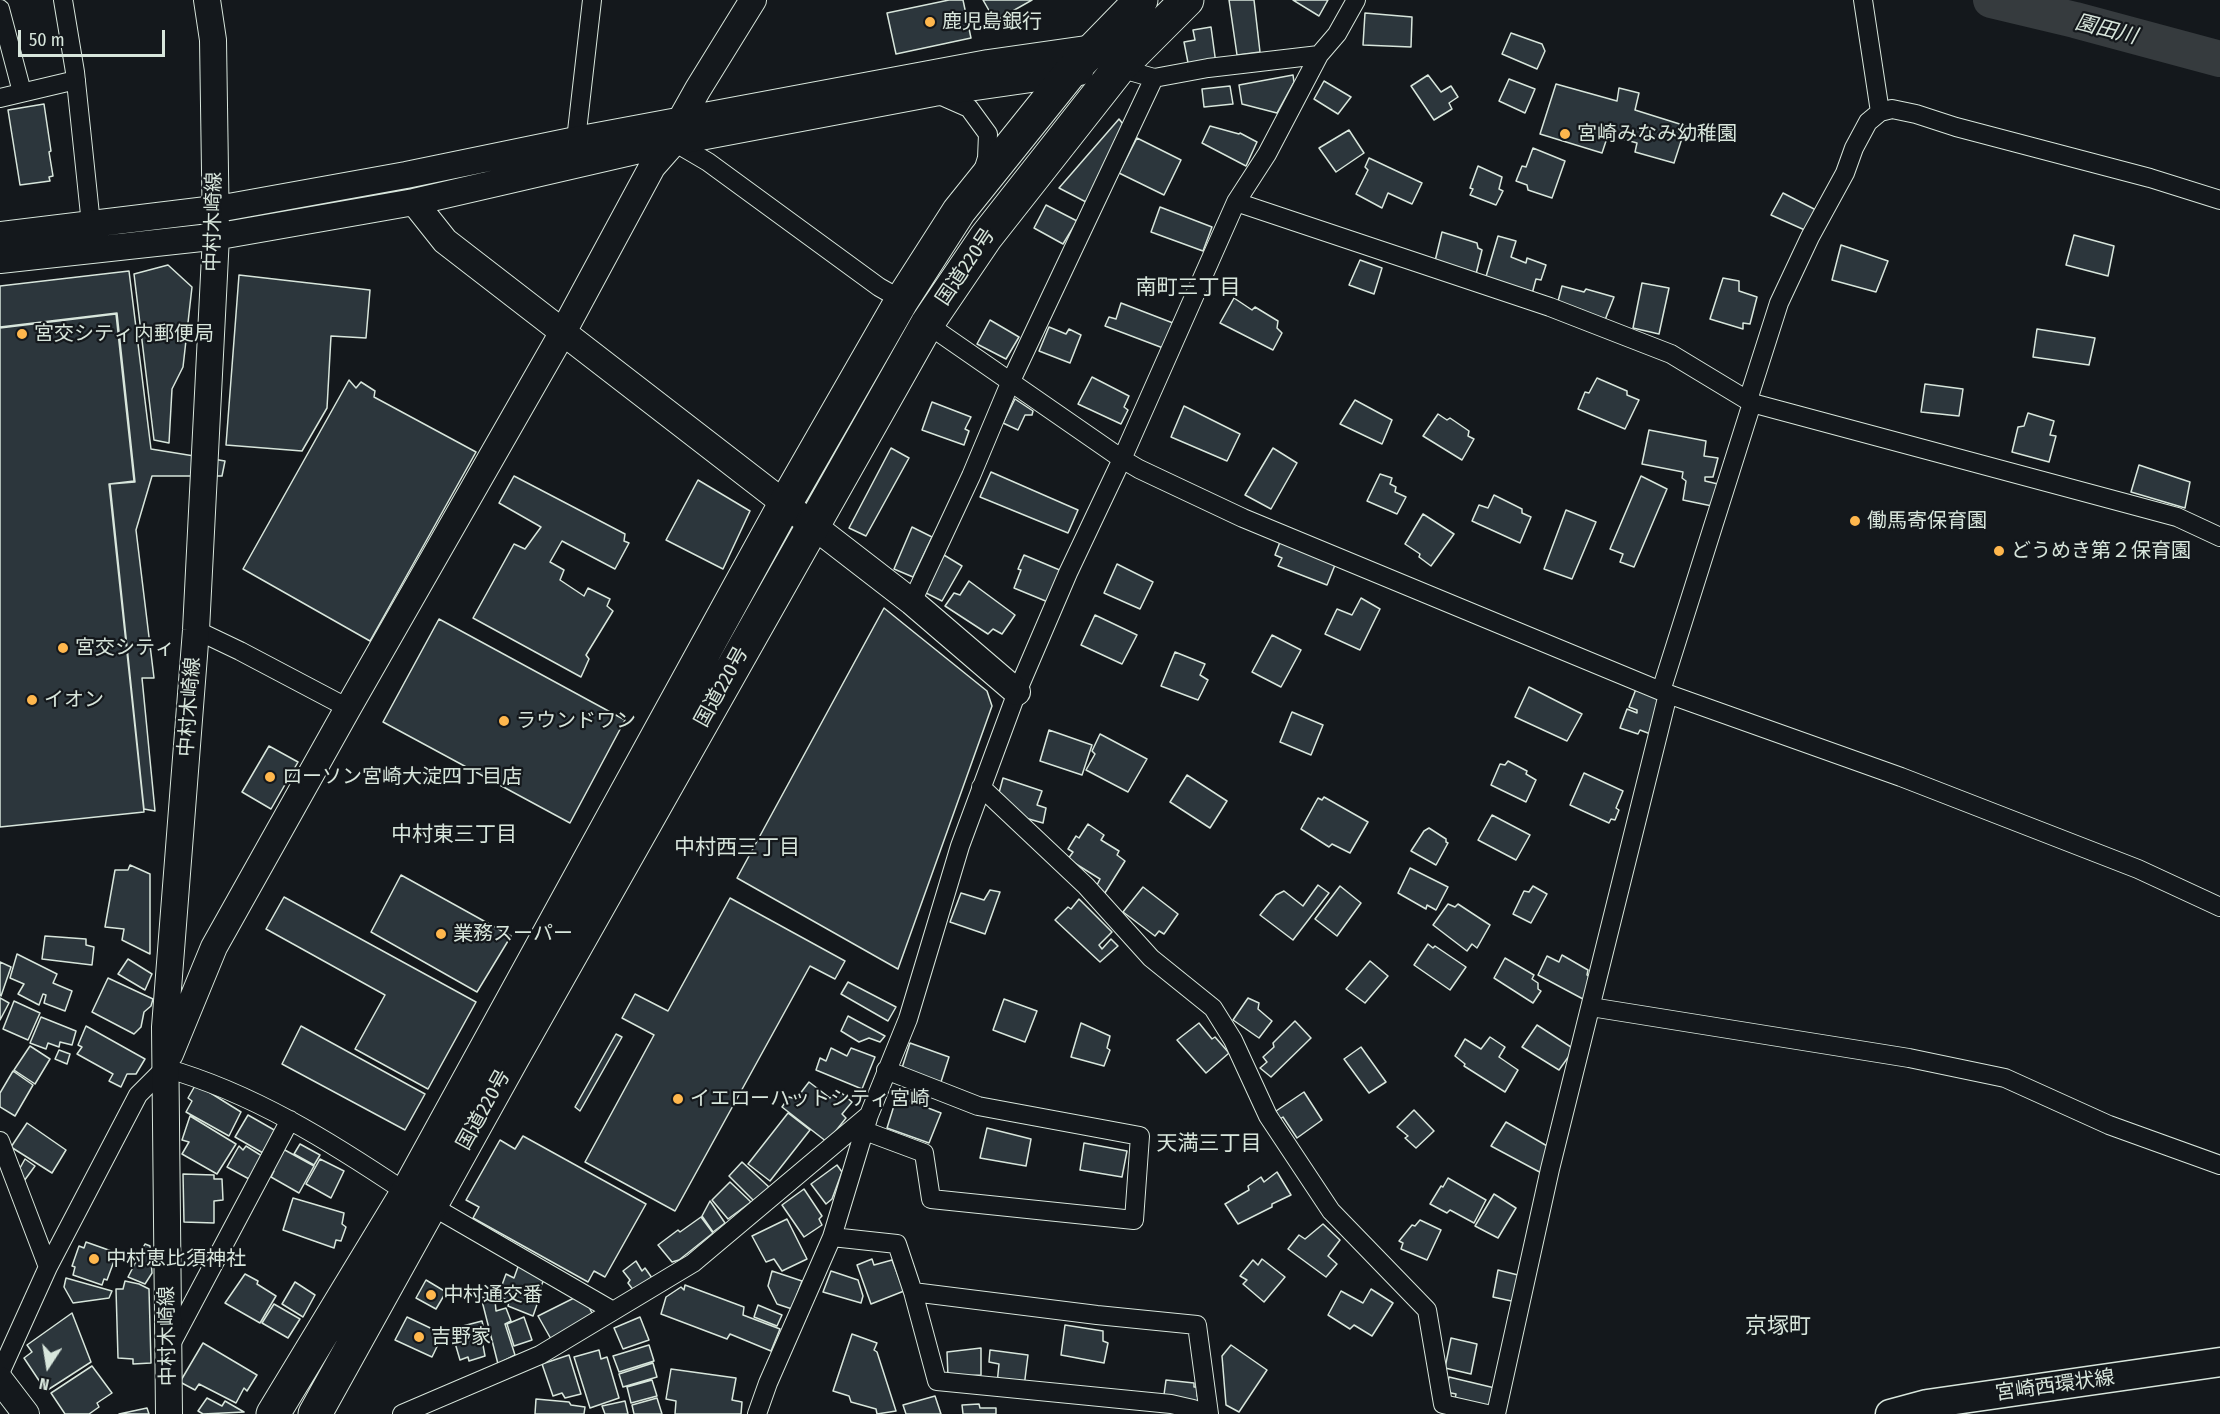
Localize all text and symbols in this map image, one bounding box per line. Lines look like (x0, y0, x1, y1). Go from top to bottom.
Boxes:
place label: 鹿児島銀行 (942, 10, 1042, 34)
water label: 園田川 (2072, 10, 2140, 50)
marker: 鹿児島銀行 (923, 15, 937, 29)
scale bar (21, 18, 168, 56)
text: 50 m (29, 29, 65, 51)
place label: 宮崎みなみ幼稚園 (1577, 122, 1737, 146)
marker: 宮崎みなみ幼稚園 (1558, 127, 1572, 141)
street label: 中村木崎線 (201, 172, 227, 272)
street label: 国道220号 (931, 224, 1001, 310)
district label: 南町三丁目 (1136, 275, 1240, 301)
place label: 宮交シティ内郵便局 (34, 322, 214, 346)
marker: 宮交シティ内郵便局 (15, 327, 29, 341)
place label: 働馬寄保育園 (1867, 509, 1987, 533)
marker: 働馬寄保育園 (1848, 514, 1862, 528)
place label: どうめき第２保育園 (2011, 539, 2191, 563)
marker: どうめき第２保育園 (1992, 544, 2006, 558)
place label: 宮交シティ (75, 636, 175, 660)
marker: 宮交シティ (56, 641, 70, 655)
street label: 国道220号 (690, 643, 754, 731)
street label: 中村木崎線 (175, 656, 205, 758)
place label: イオン (44, 688, 104, 712)
marker: イオン (25, 693, 39, 707)
place label: ラウンドワン (516, 709, 636, 733)
marker: ラウンドワン (497, 714, 511, 728)
place label: ローソン宮崎大淀四丁目店 (282, 765, 522, 789)
marker: ローソン宮崎大淀四丁目店 (263, 770, 277, 784)
district label: 中村東三丁目 (391, 822, 517, 848)
district label: 中村西三丁目 (674, 835, 800, 861)
place label: 業務スーパー (453, 922, 573, 946)
marker: 業務スーパー (434, 927, 448, 941)
street label: 国道220号 (452, 1066, 516, 1154)
place label: イエローハットシティ宮崎 (690, 1087, 930, 1111)
marker: イエローハットシティ宮崎 (671, 1092, 685, 1106)
district label: 天満三丁目 (1157, 1131, 1261, 1157)
place label: 中村恵比須神社 (106, 1247, 246, 1271)
marker: 中村恵比須神社 (87, 1252, 101, 1266)
place label: 中村通交番 (443, 1283, 543, 1307)
street label: 中村木崎線 (155, 1286, 181, 1386)
marker: 中村通交番 (424, 1288, 438, 1302)
district label: 京塚町 (1745, 1314, 1811, 1340)
place label: 吉野家 (431, 1325, 491, 1349)
marker: 吉野家 (412, 1330, 426, 1344)
north arrow (18, 1336, 78, 1396)
street label: 宮崎西環状線 (1994, 1366, 2116, 1406)
text: N (37, 1374, 51, 1394)

